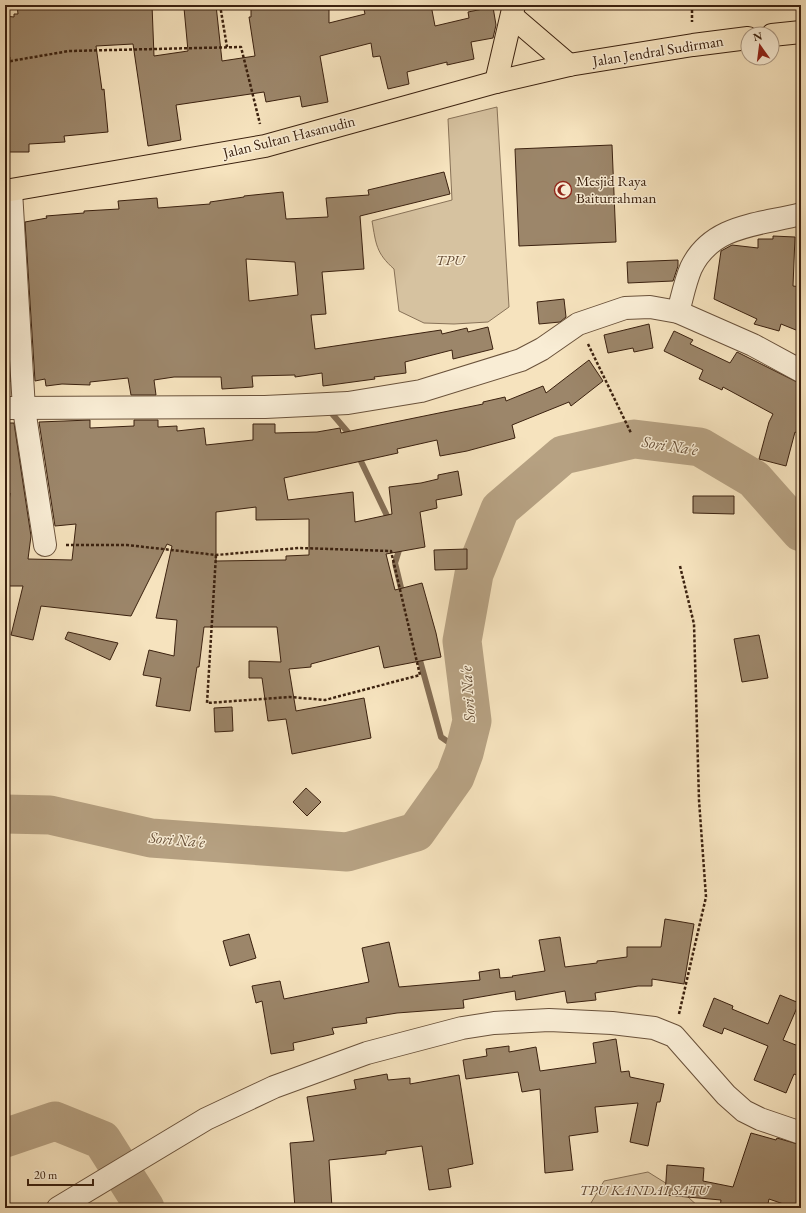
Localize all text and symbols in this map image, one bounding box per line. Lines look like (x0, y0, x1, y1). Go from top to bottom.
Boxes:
north arrow (740, 26, 780, 66)
text: N (752, 28, 764, 44)
street label: Jalan Jendral Sudirman (589, 31, 725, 71)
street label: Jalan Sultan Hasanudin (219, 111, 357, 163)
place label: Mesjid Raya Baiturrahman (576, 171, 656, 207)
mosque icon: Mesjid Raya Baiturrahman (553, 180, 573, 200)
park label: TPU (436, 250, 467, 269)
water label: Sori Na'e (639, 431, 700, 460)
water label: Sori Na'e (455, 665, 480, 724)
water label: Sori Na'e (147, 826, 206, 852)
scale bar (28, 1161, 93, 1187)
text: 20 m (34, 1167, 58, 1183)
park label: TPU KANDAI SATU (580, 1180, 711, 1199)

